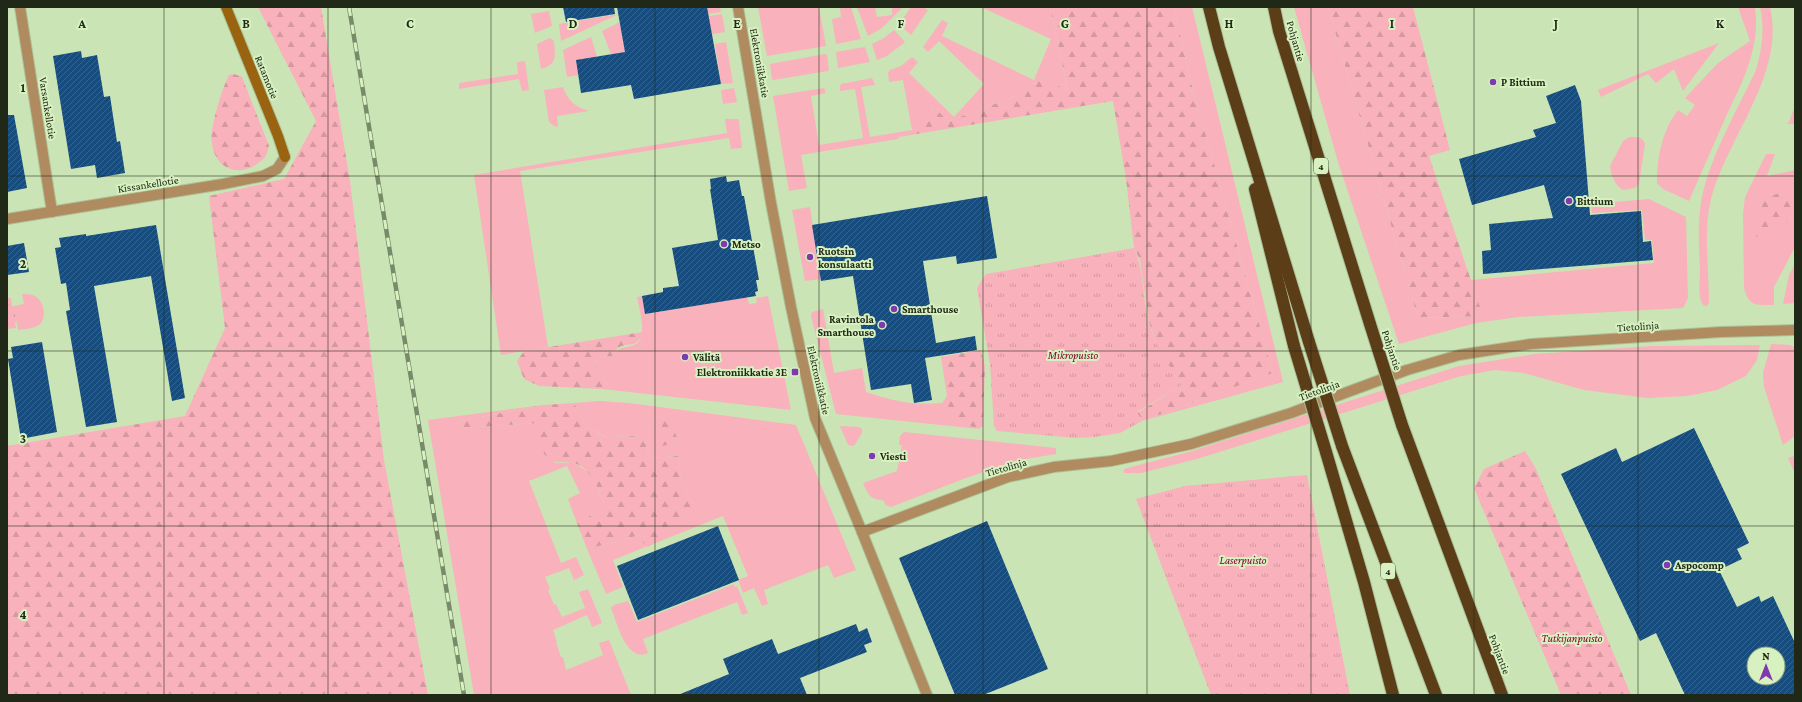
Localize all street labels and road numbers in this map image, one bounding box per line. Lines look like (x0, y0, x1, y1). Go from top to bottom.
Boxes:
street label: Pohjantie (1284, 19, 1308, 63)
street label: Elektroniikkatie (748, 27, 772, 99)
street label: Ratamotie (253, 54, 281, 100)
street label: Varsankellotie (37, 76, 59, 140)
road number: 4 (1314, 158, 1328, 174)
street label: Kissankellotie (117, 173, 179, 195)
street label: Tietolinja (1617, 319, 1660, 334)
street label: Pohjantie (1379, 328, 1404, 372)
street label: Elektroniikkatie (805, 344, 833, 416)
street label: Tietolinja (1297, 377, 1341, 404)
street label: Tietolinja (984, 455, 1028, 480)
road number: 4 (1381, 563, 1395, 579)
street label: Pohjantie (1486, 632, 1513, 676)

